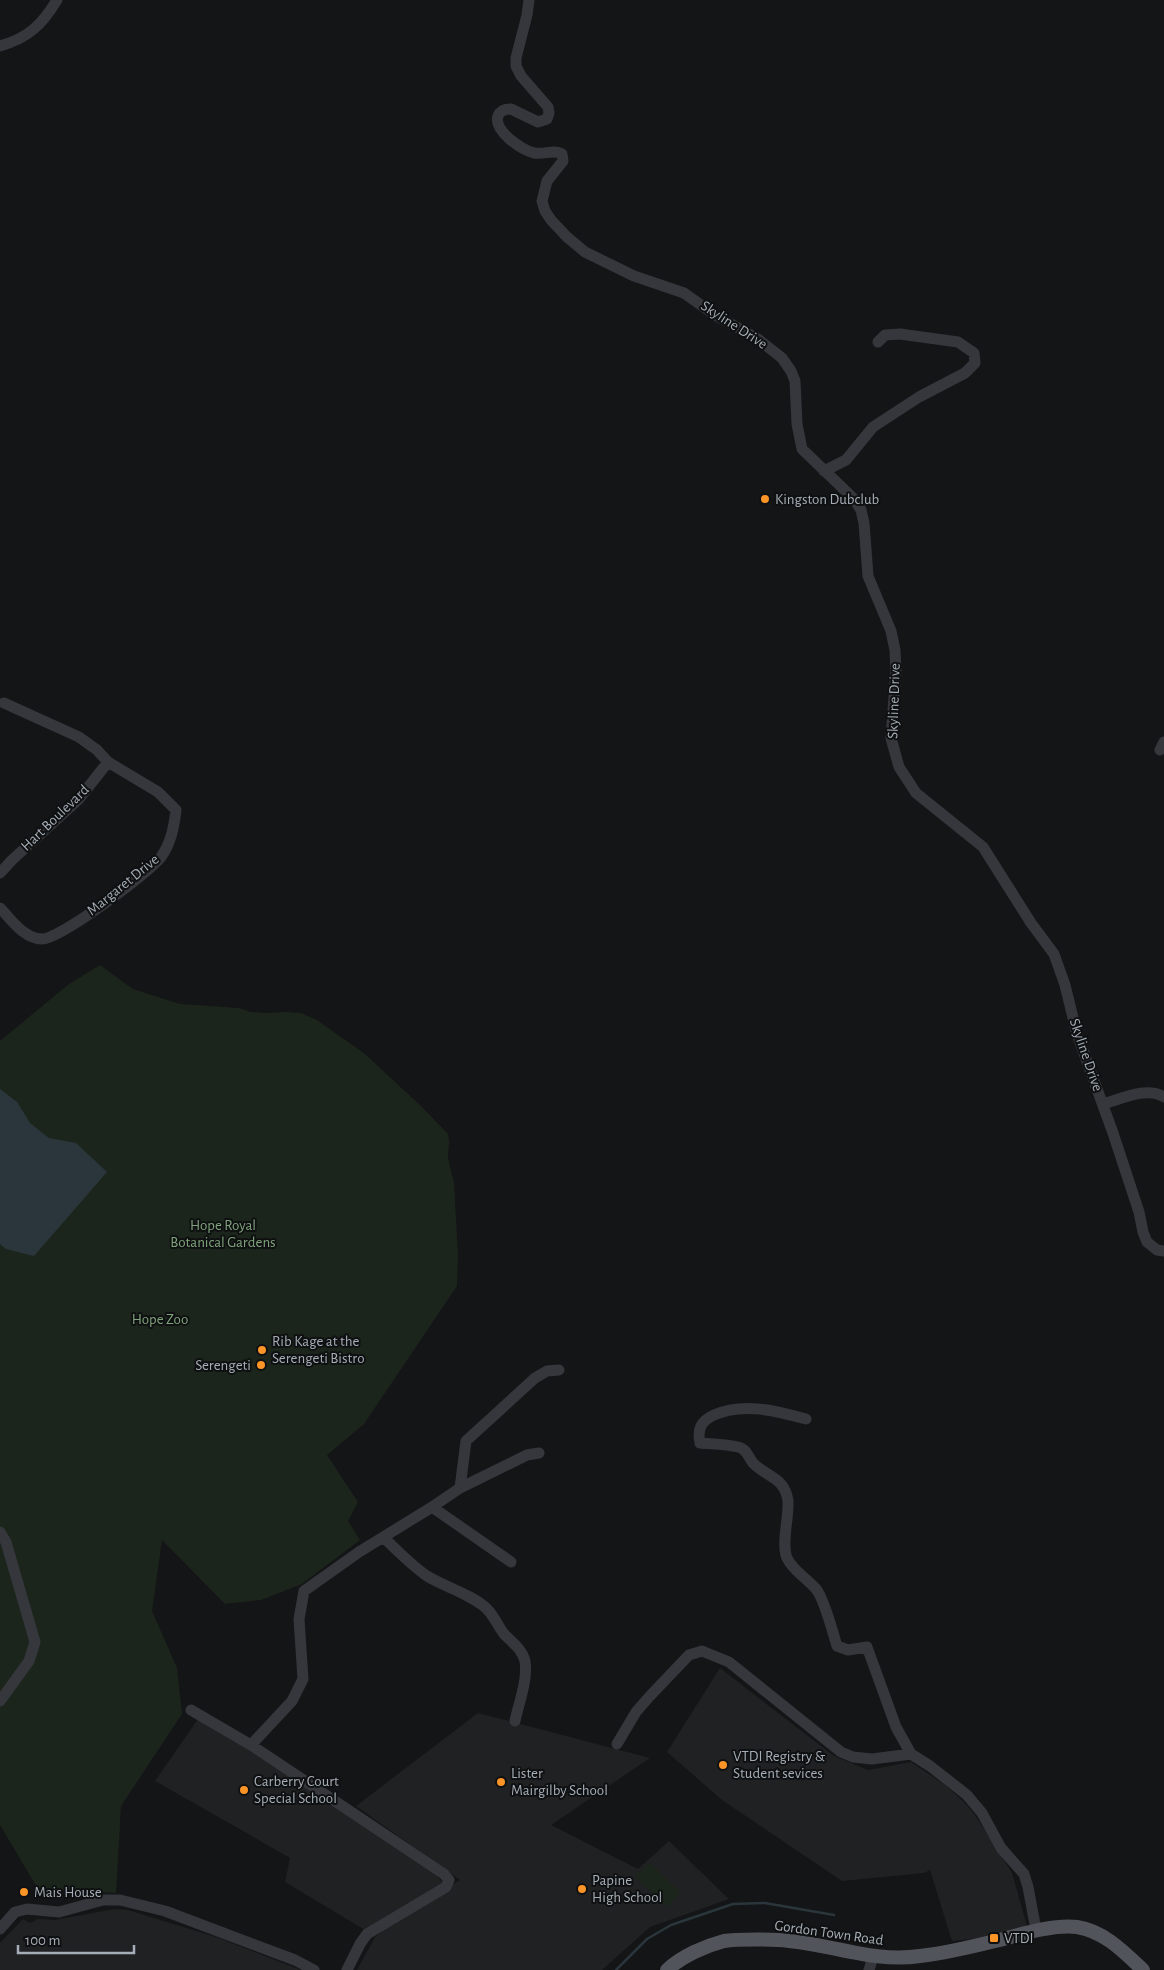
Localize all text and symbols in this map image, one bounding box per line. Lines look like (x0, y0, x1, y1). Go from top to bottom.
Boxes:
street label: Skyline Drive (698, 298, 770, 352)
place label: Kingston Dubclub (775, 492, 880, 507)
marker: Kingston Dubclub (759, 493, 771, 505)
street label: Skyline Drive (885, 663, 903, 739)
street label: Hart Boulevard (18, 782, 92, 854)
street label: Margaret Drive (84, 852, 162, 918)
street label: Skyline Drive (1067, 1017, 1105, 1093)
park label: Hope Royal Botanical Gardens (170, 1218, 276, 1250)
park label: Hope Zoo (132, 1312, 188, 1327)
place label: Rib Kage at the Serengeti Bistro (272, 1334, 365, 1366)
marker: Rib Kage at the Serengeti Bistro (256, 1344, 268, 1356)
place label: Serengeti (195, 1358, 251, 1373)
marker: Serengeti (255, 1359, 267, 1371)
place label: VTDI Registry & Student sevices (733, 1749, 826, 1781)
marker: VTDI Registry & Student sevices (717, 1759, 729, 1771)
place label: Lister Mairgilby School (511, 1766, 608, 1798)
place label: Carberry Court Special School (254, 1774, 339, 1806)
marker: Lister Mairgilby School (495, 1776, 507, 1788)
marker: Carberry Court Special School (238, 1784, 250, 1796)
place label: Papine High School (592, 1873, 662, 1905)
marker: Papine High School (576, 1883, 588, 1895)
place label: Mais House (34, 1885, 102, 1900)
marker: Mais House (18, 1886, 30, 1898)
street label: Gordon Town Road (774, 1918, 885, 1948)
scale bar (18, 1922, 134, 1954)
place label: VTDI (1004, 1931, 1034, 1946)
marker: VTDI (988, 1932, 1000, 1944)
text: 100 m (25, 1933, 60, 1948)

